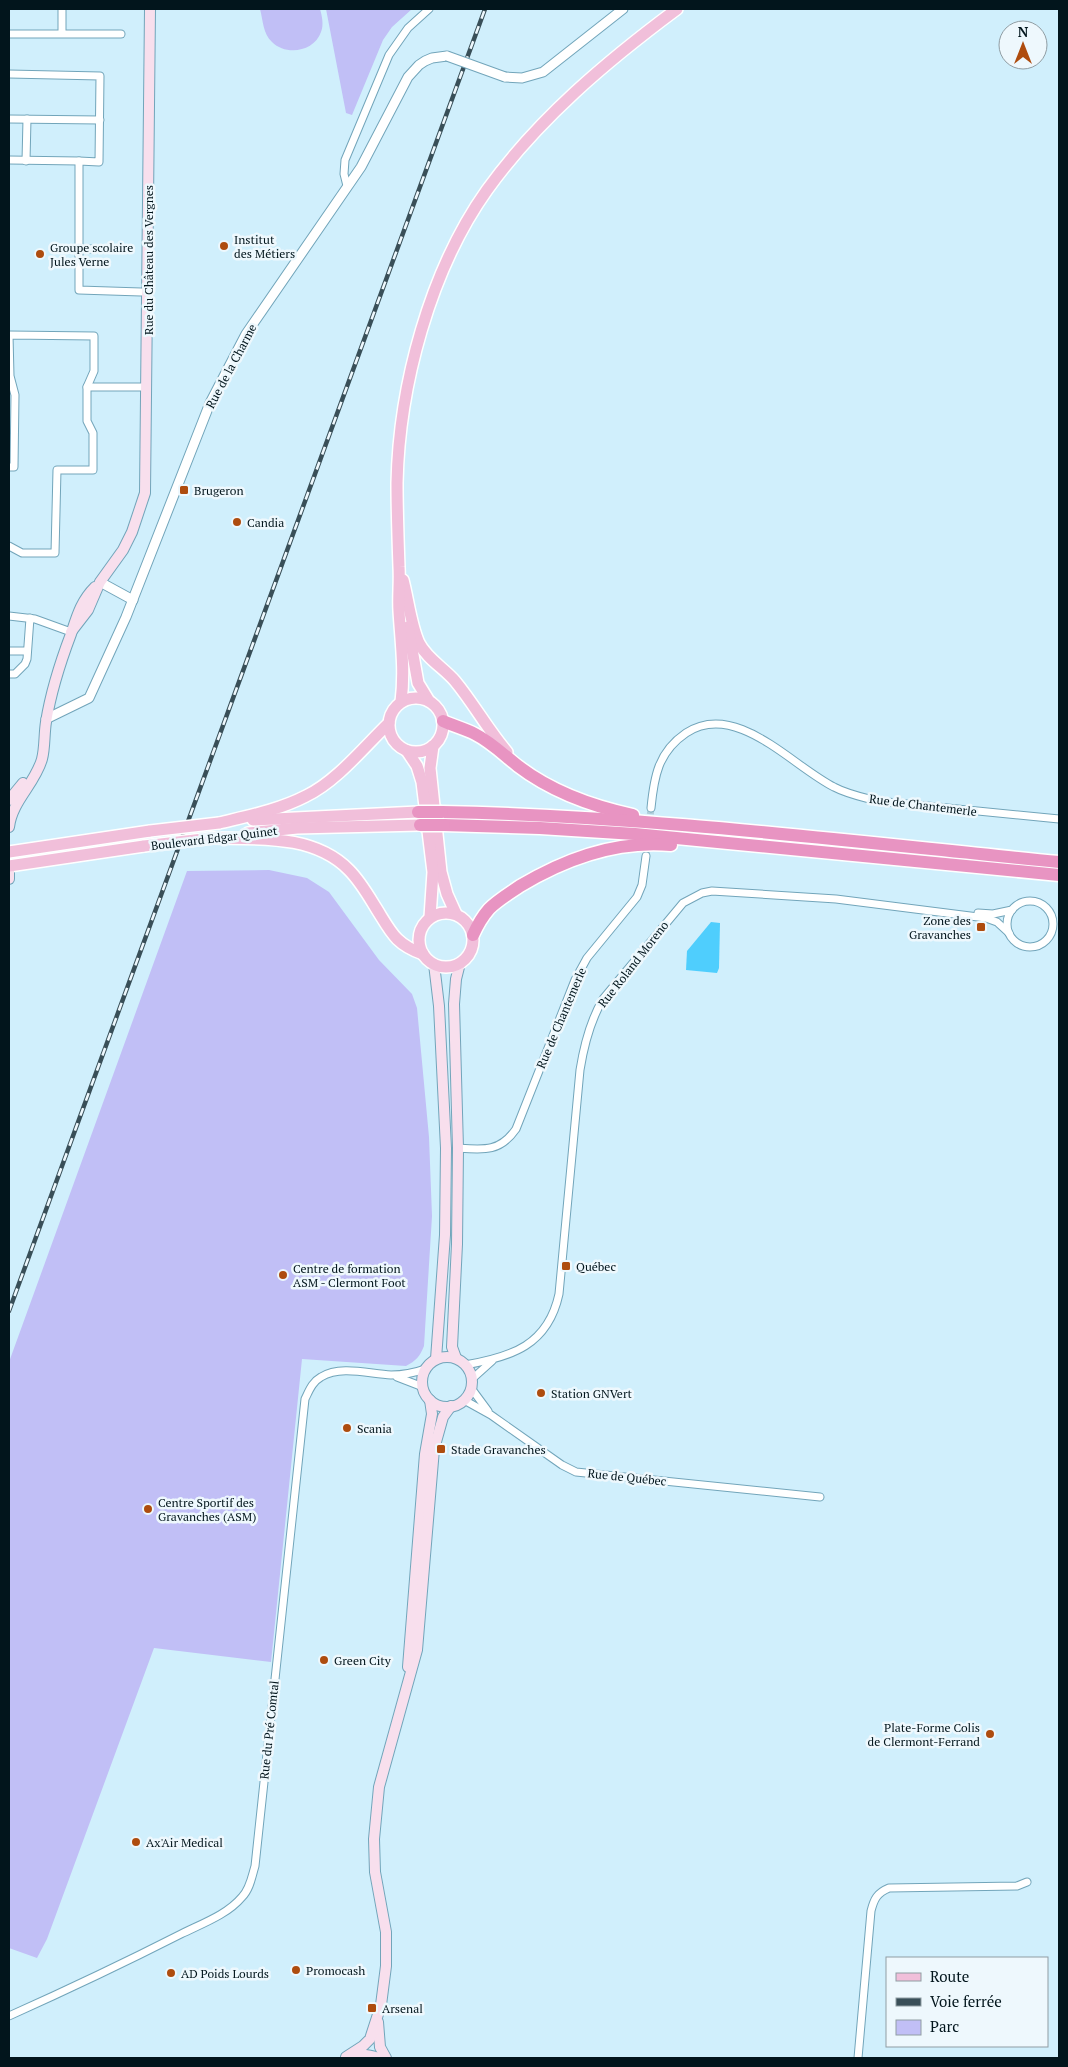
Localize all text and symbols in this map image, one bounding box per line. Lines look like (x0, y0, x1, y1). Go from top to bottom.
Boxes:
north arrow (998, 20, 1048, 70)
text: N (1018, 22, 1029, 41)
street label: Rue du Château des Vergnes (141, 185, 156, 335)
place label: Institut des Métiers (234, 232, 295, 261)
place label: Groupe scolaire Jules Verne (50, 240, 133, 269)
marker: Institut des Métiers (218, 240, 230, 252)
marker: Groupe scolaire Jules Verne (34, 248, 46, 260)
street label: Rue de la Charme (202, 321, 260, 411)
place label: Brugeron (194, 483, 244, 498)
marker: Brugeron (178, 484, 190, 496)
place label: Candia (247, 515, 284, 530)
marker: Candia (231, 516, 243, 528)
street label: Rue de Chantemerle (868, 791, 978, 819)
street label: Boulevard Edgar Quinet (150, 823, 279, 853)
place label: Zone des Gravanches (909, 913, 971, 942)
street label: Rue Roland Moreno (595, 918, 672, 1010)
marker: Zone des Gravanches (975, 921, 987, 933)
street label: Rue de Chantemerle (533, 965, 589, 1071)
place label: Québec (576, 1259, 616, 1274)
marker: Québec (560, 1260, 572, 1272)
place label: Centre de formation ASM - Clermont Foot (293, 1261, 406, 1290)
marker: Centre de formation ASM - Clermont Foot (277, 1269, 289, 1281)
place label: Station GNVert (551, 1386, 632, 1401)
marker: Station GNVert (535, 1387, 547, 1399)
place label: Scania (357, 1421, 392, 1436)
marker: Scania (341, 1422, 353, 1434)
place label: Stade Gravanches (451, 1442, 546, 1457)
marker: Stade Gravanches (435, 1443, 447, 1455)
street label: Rue de Québec (587, 1465, 668, 1489)
place label: Centre Sportif des Gravanches (ASM) (158, 1495, 256, 1524)
marker: Centre Sportif des Gravanches (ASM) (142, 1503, 154, 1515)
place label: Green City (334, 1653, 392, 1668)
marker: Green City (318, 1654, 330, 1666)
street label: Rue du Pré Comtal (256, 1680, 282, 1780)
place label: Plate-Forme Colis de Clermont-Ferrand (868, 1720, 980, 1749)
marker: Plate-Forme Colis de Clermont-Ferrand (984, 1728, 996, 1740)
place label: Ax'Air Medical (146, 1835, 223, 1850)
marker: Ax'Air Medical (130, 1836, 142, 1848)
legend (886, 1957, 1048, 2047)
place label: Promocash (306, 1963, 365, 1978)
marker: Promocash (290, 1964, 302, 1976)
place label: AD Poids Lourds (181, 1966, 269, 1981)
text: Route (930, 1966, 969, 1986)
marker: AD Poids Lourds (165, 1967, 177, 1979)
text: Voie ferrée (930, 1991, 1002, 2011)
place label: Arsenal (382, 2001, 423, 2016)
marker: Arsenal (366, 2002, 378, 2014)
text: Parc (930, 2016, 959, 2036)

